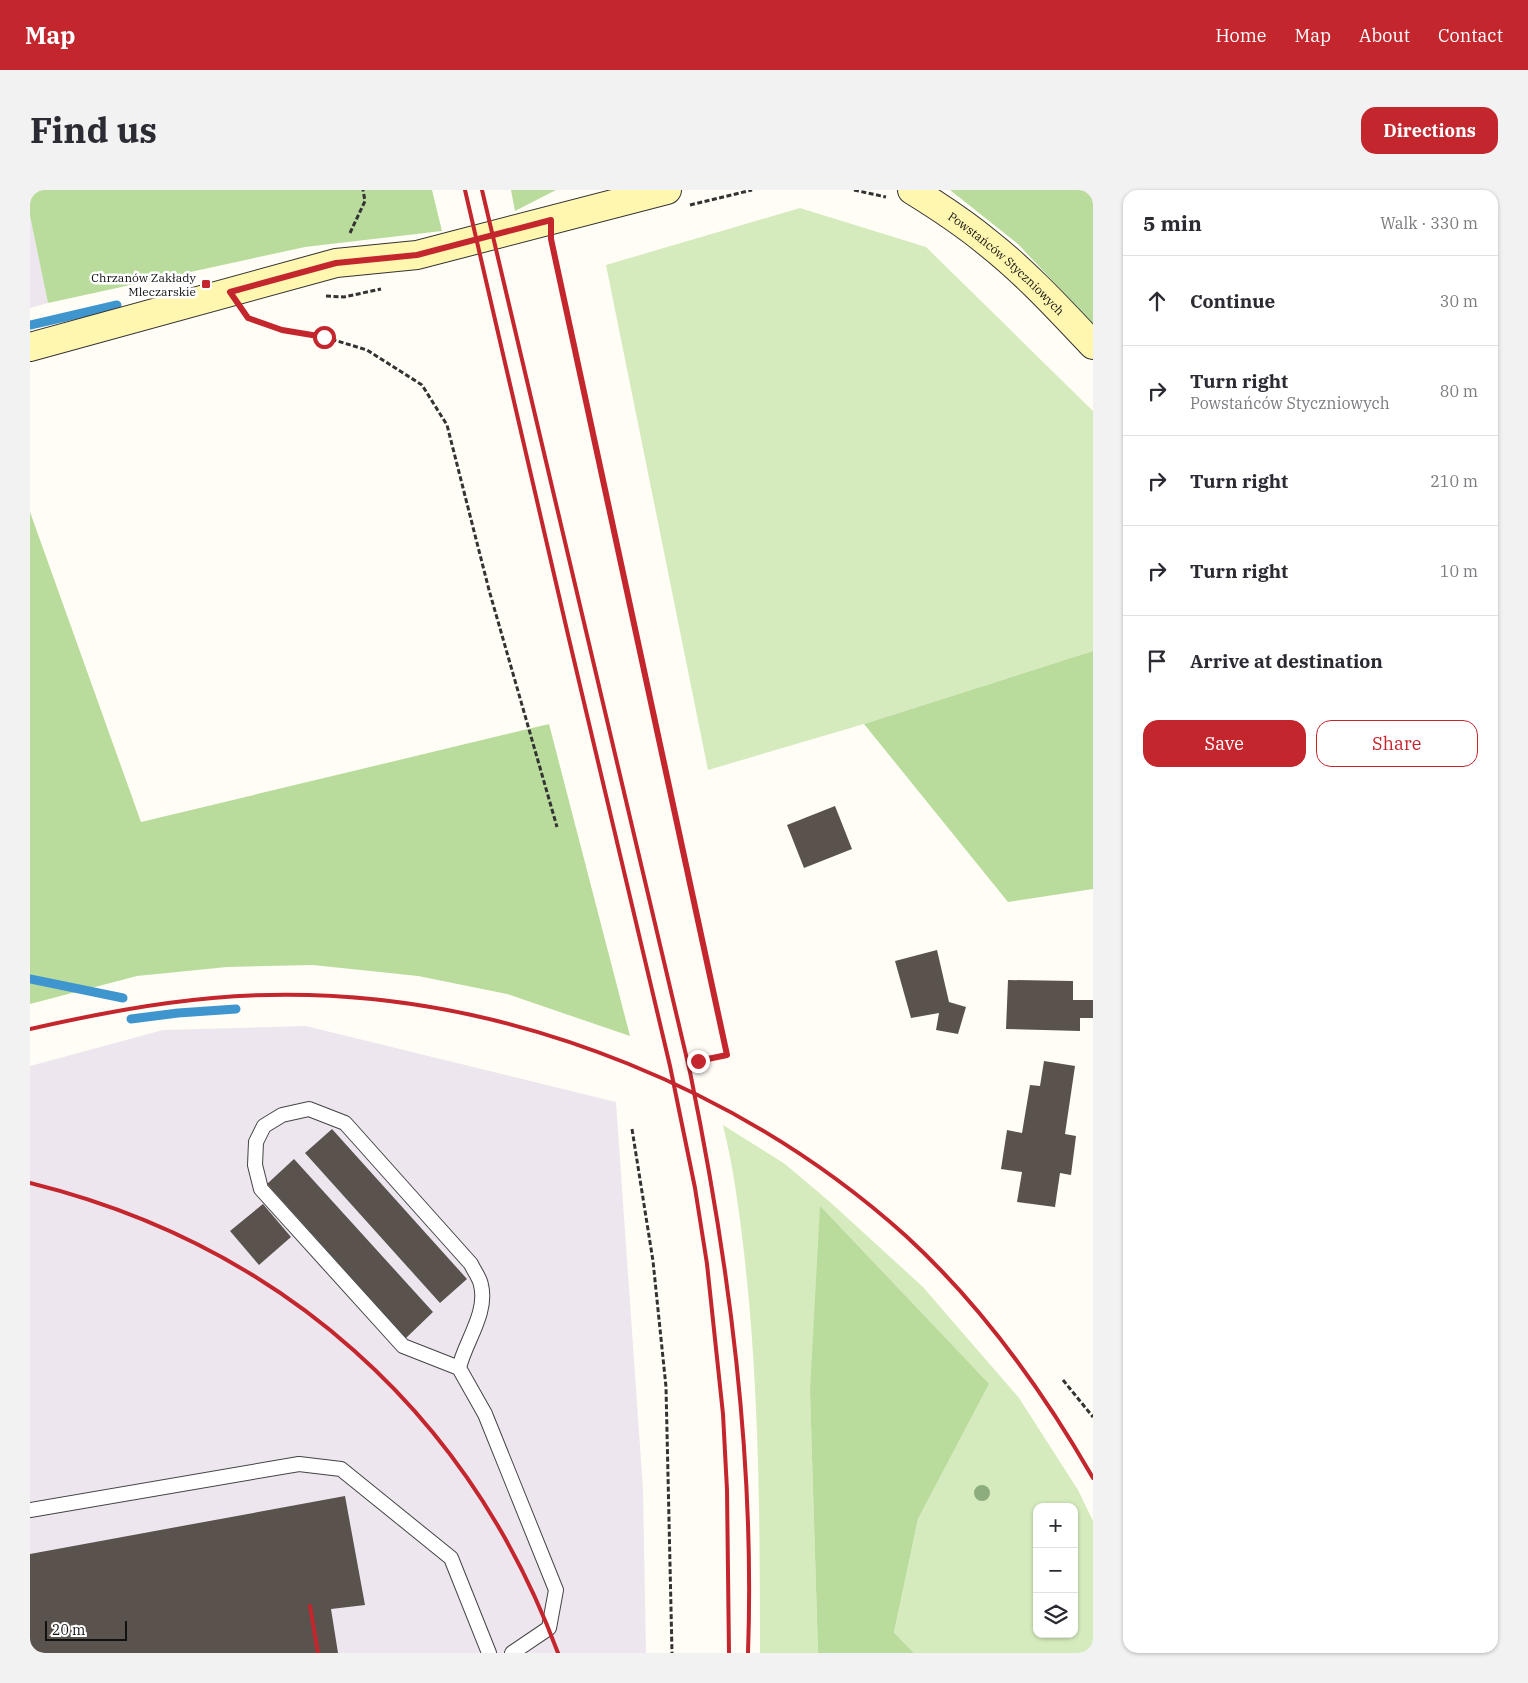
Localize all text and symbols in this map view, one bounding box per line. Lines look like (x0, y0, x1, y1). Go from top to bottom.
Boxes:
text: Map (25, 19, 75, 51)
text: Home (1215, 24, 1267, 47)
text: Map (1295, 24, 1331, 47)
text: About (1359, 24, 1410, 47)
text: Contact (1438, 24, 1503, 47)
text: Find us (30, 107, 157, 153)
button: Directions (1361, 107, 1498, 154)
street label: Powstańców Styczniowych (946, 208, 1068, 318)
text: 5 min (1143, 209, 1202, 237)
text: Walk · 330 m (1380, 213, 1478, 233)
place label: Chrzanów Zakłady Mleczarskie (91, 270, 197, 299)
marker: Chrzanów Zakłady Mleczarskie (200, 278, 212, 290)
icon: ahead (1143, 287, 1171, 315)
text: Continue (1190, 289, 1275, 313)
text: 30 m (1440, 291, 1478, 311)
route start (313, 326, 336, 349)
text: Turn right (1190, 369, 1288, 393)
icon: right (1143, 377, 1171, 405)
text: 80 m (1440, 381, 1478, 401)
text: Powstańców Styczniowych (1190, 393, 1390, 413)
icon: right (1143, 467, 1171, 495)
text: Turn right (1190, 469, 1288, 493)
text: 210 m (1430, 471, 1478, 491)
icon: right (1143, 557, 1171, 585)
text: Turn right (1190, 559, 1288, 583)
text: 10 m (1440, 561, 1478, 581)
icon: arrive (1143, 647, 1171, 675)
text: Arrive at destination (1190, 649, 1383, 673)
button: Save (1143, 720, 1306, 767)
button: Share (1316, 720, 1478, 767)
route end (687, 1050, 710, 1073)
map controls (1033, 1503, 1078, 1638)
button: + (1033, 1503, 1078, 1548)
button: − (1033, 1548, 1078, 1593)
button: layers (1033, 1593, 1078, 1638)
scale bar (45, 1618, 128, 1641)
text: 20 m (52, 1621, 85, 1639)

